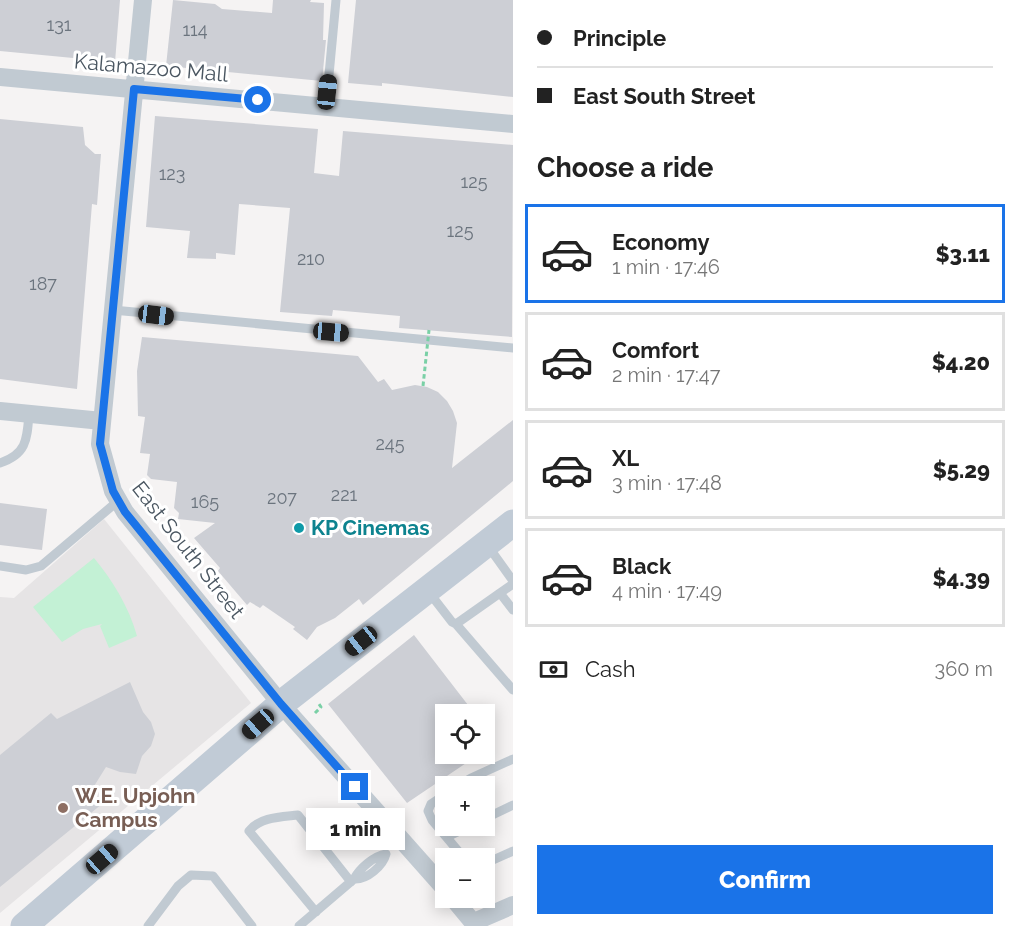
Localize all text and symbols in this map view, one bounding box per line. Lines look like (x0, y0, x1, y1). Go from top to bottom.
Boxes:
house number: 131 (46, 14, 72, 35)
house number: 114 (182, 19, 208, 40)
text: Principle (573, 25, 666, 51)
street label: Kalamazoo Mall (73, 48, 229, 87)
car (316, 73, 338, 111)
text: East South Street (573, 83, 756, 109)
route start (244, 86, 271, 113)
text: Choose a ride (537, 152, 713, 183)
house number: 123 (159, 163, 185, 184)
house number: 125 (461, 171, 488, 192)
house number: 125 (447, 220, 474, 241)
icon: car (540, 227, 594, 281)
text: Economy (612, 229, 710, 255)
text: $3.11 (936, 241, 990, 267)
house number: 210 (297, 248, 325, 269)
text: 1 min · 17:46 (612, 255, 720, 279)
house number: 187 (29, 273, 57, 294)
car (137, 304, 175, 326)
car (312, 321, 350, 343)
icon: car (540, 335, 594, 389)
text: Comfort (612, 337, 699, 363)
text: $4.20 (932, 349, 990, 375)
text: 2 min · 17:47 (612, 363, 720, 387)
house number: 245 (375, 433, 405, 454)
icon: car (540, 443, 594, 497)
text: XL (612, 445, 639, 471)
text: $5.29 (933, 457, 990, 483)
text: 3 min · 17:48 (612, 471, 722, 495)
street label: East South Street (127, 476, 250, 623)
house number: 221 (331, 484, 358, 505)
house number: 207 (267, 487, 297, 508)
house number: 165 (191, 491, 219, 512)
place label: KP Cinemas (311, 515, 430, 540)
marker: KP Cinemas (292, 521, 306, 535)
icon: car (540, 551, 594, 605)
text: Black (612, 553, 671, 579)
text: $4.39 (932, 565, 990, 591)
text: 4 min · 17:49 (612, 579, 722, 603)
car (341, 623, 381, 659)
icon: cash (537, 653, 570, 686)
text: Cash (585, 656, 636, 682)
text: 360 m (935, 657, 993, 681)
map controls (435, 704, 495, 908)
button: locate (435, 704, 495, 764)
car (239, 705, 277, 743)
route end (341, 773, 368, 800)
button: + (435, 776, 495, 836)
place label: W.E. Upjohn Campus (75, 783, 195, 832)
marker: W.E. Upjohn Campus (56, 801, 70, 815)
callout: 1 min (306, 808, 404, 850)
text: 1 min (330, 817, 381, 841)
car (83, 840, 121, 878)
button: Confirm (537, 845, 993, 914)
button: − (435, 848, 495, 908)

